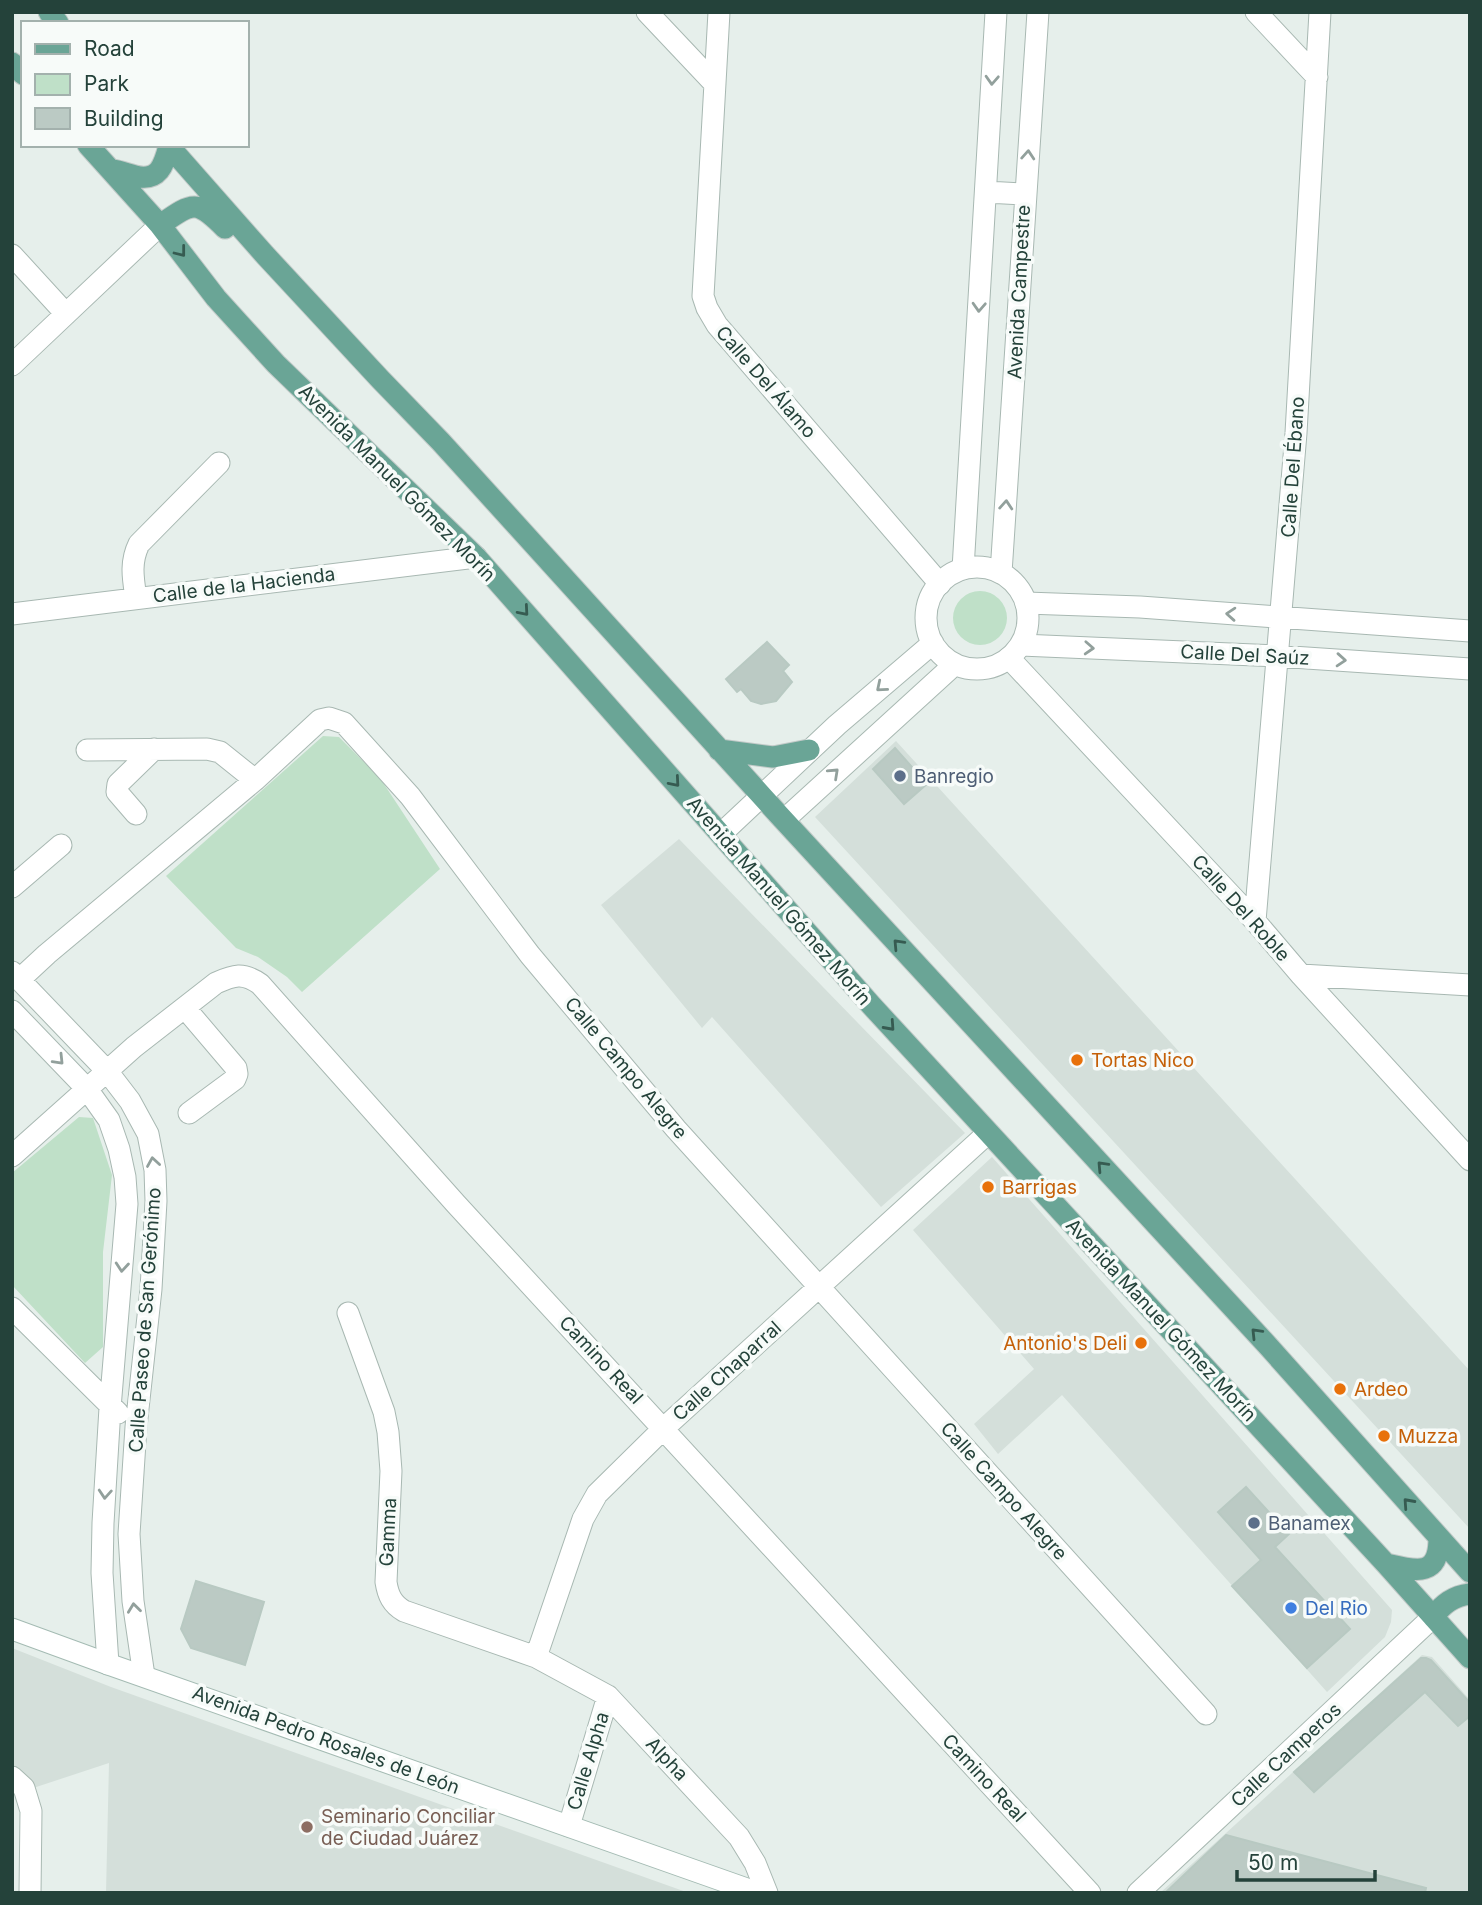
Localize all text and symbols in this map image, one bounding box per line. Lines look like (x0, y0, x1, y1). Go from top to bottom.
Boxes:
legend (21, 21, 248, 147)
text: Road (84, 36, 135, 61)
text: Park (84, 71, 129, 96)
one-way arrow (985, 75, 1000, 86)
text: Building (84, 106, 164, 131)
one-way arrow (1020, 150, 1035, 161)
street label: Avenida Campestre (1003, 204, 1035, 380)
one-way arrow (172, 245, 185, 257)
one-way arrow (972, 302, 987, 313)
street label: Calle Del Álamo (711, 320, 822, 443)
street label: Avenida Manuel Gómez Morín (294, 380, 500, 586)
street label: Calle Del Ébano (1276, 396, 1309, 538)
one-way arrow (998, 499, 1013, 510)
street label: Calle de la Hacienda (151, 562, 337, 608)
one-way arrow (516, 603, 528, 616)
one-way arrow (1225, 607, 1236, 622)
one-way arrow (1084, 640, 1095, 655)
street label: Calle Del Saúz (1180, 640, 1310, 670)
one-way arrow (1336, 653, 1347, 668)
one-way arrow (876, 679, 889, 691)
place label: Banregio (914, 765, 994, 788)
marker: Banregio (892, 768, 908, 784)
one-way arrow (826, 769, 839, 782)
one-way arrow (666, 773, 679, 786)
street label: Avenida Manuel Gómez Morín (682, 792, 876, 1010)
street label: Calle Del Roble (1187, 850, 1295, 966)
one-way arrow (894, 939, 907, 952)
street label: Calle Campo Alegre (560, 992, 692, 1144)
one-way arrow (882, 1018, 894, 1031)
place label: Tortas Nico (1091, 1049, 1194, 1072)
one-way arrow (51, 1052, 64, 1065)
marker: Tortas Nico (1069, 1052, 1085, 1068)
one-way arrow (146, 1156, 161, 1168)
one-way arrow (1098, 1161, 1110, 1174)
place label: Barrigas (1002, 1176, 1077, 1199)
marker: Barrigas (980, 1179, 996, 1195)
street label: Calle Paseo de San Gerónimo (124, 1187, 166, 1453)
street label: Avenida Manuel Gómez Morín (1061, 1214, 1261, 1426)
one-way arrow (115, 1262, 130, 1273)
street label: Camino Real (554, 1311, 648, 1409)
street label: Calle Chaparral (668, 1316, 786, 1426)
one-way arrow (1252, 1328, 1264, 1341)
place label: Antonio's Deli (1003, 1332, 1127, 1355)
marker: Antonio's Deli (1133, 1335, 1149, 1351)
place label: Ardeo (1354, 1378, 1408, 1401)
marker: Ardeo (1332, 1381, 1348, 1397)
street label: Calle Campo Alegre (936, 1417, 1072, 1565)
place label: Muzza (1398, 1425, 1458, 1448)
marker: Muzza (1376, 1428, 1392, 1444)
one-way arrow (98, 1489, 113, 1500)
street label: Gamma (375, 1497, 401, 1567)
one-way arrow (1404, 1498, 1416, 1511)
place label: Banamex (1268, 1512, 1351, 1535)
marker: Banamex (1246, 1515, 1262, 1531)
place label: Del Rio (1305, 1597, 1368, 1620)
marker: Del Rio (1283, 1600, 1299, 1616)
one-way arrow (127, 1603, 142, 1614)
street label: Avenida Pedro Rosales de León (189, 1681, 463, 1799)
street label: Calle Camperos (1226, 1698, 1346, 1812)
street label: Calle Alpha (562, 1709, 614, 1813)
street label: Camino Real (937, 1729, 1031, 1827)
street label: Alpha (641, 1732, 693, 1786)
place label: Seminario Conciliar de Ciudad Juárez (321, 1805, 495, 1850)
marker: Seminario Conciliar de Ciudad Juárez (299, 1819, 315, 1835)
scale bar (1237, 1839, 1375, 1883)
text: 50 m (1248, 1850, 1298, 1875)

